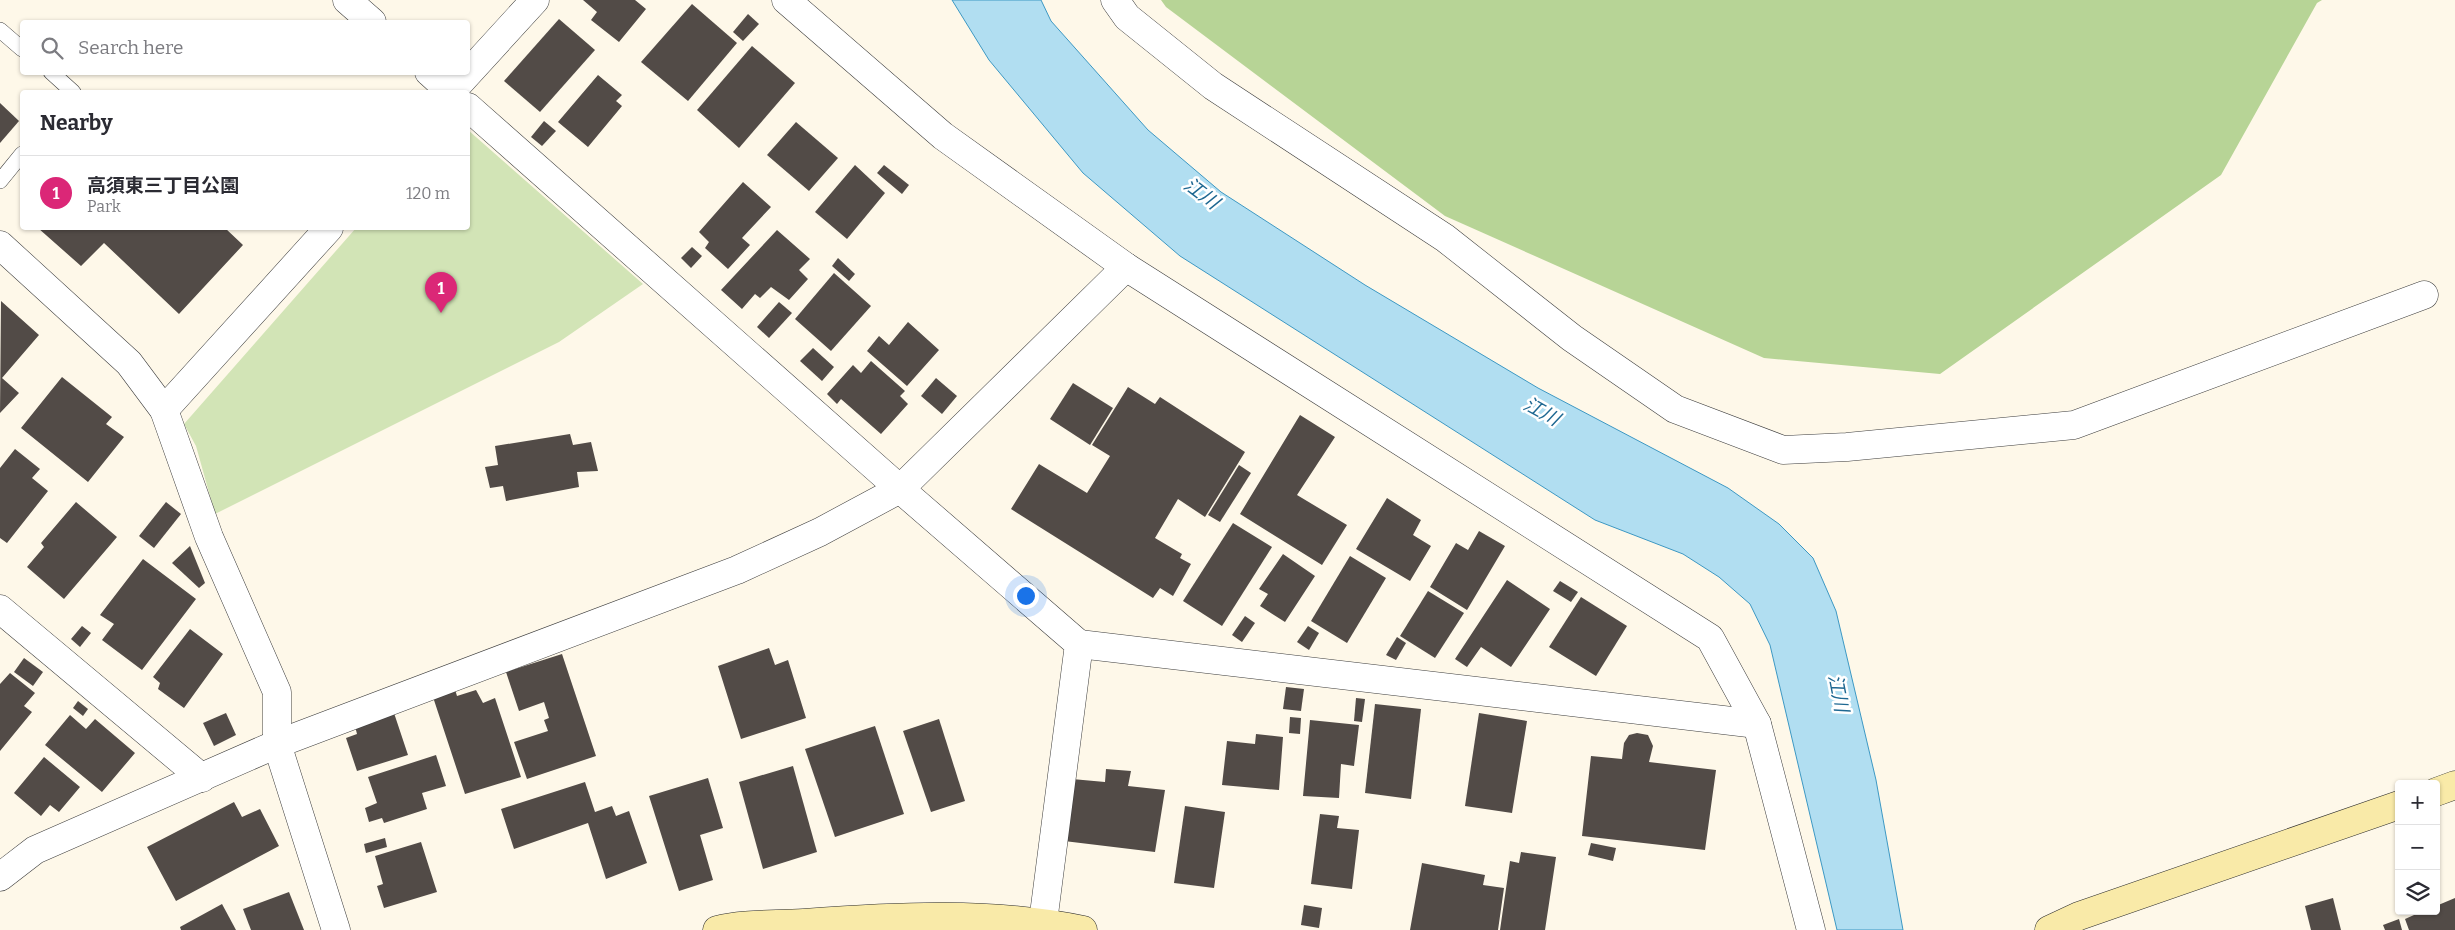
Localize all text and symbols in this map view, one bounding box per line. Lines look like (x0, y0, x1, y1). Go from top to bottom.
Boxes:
search box (20, 20, 470, 75)
icon: search (38, 34, 66, 62)
text: Search here (78, 36, 183, 59)
text: Nearby (40, 110, 113, 136)
water label: 江川 (1180, 173, 1225, 215)
text: 高須東三丁目公園 (87, 174, 239, 197)
text: 1 (53, 184, 59, 203)
text: 120 m (406, 184, 450, 203)
text: Park (87, 197, 121, 216)
pin: 1 (425, 272, 457, 313)
water label: 江川 (1520, 392, 1566, 432)
your location (1013, 583, 1039, 609)
water label: 江川 (1824, 672, 1854, 716)
map controls (2395, 780, 2440, 915)
button: + (2395, 780, 2440, 825)
button: − (2395, 825, 2440, 870)
button: layers (2395, 870, 2440, 915)

